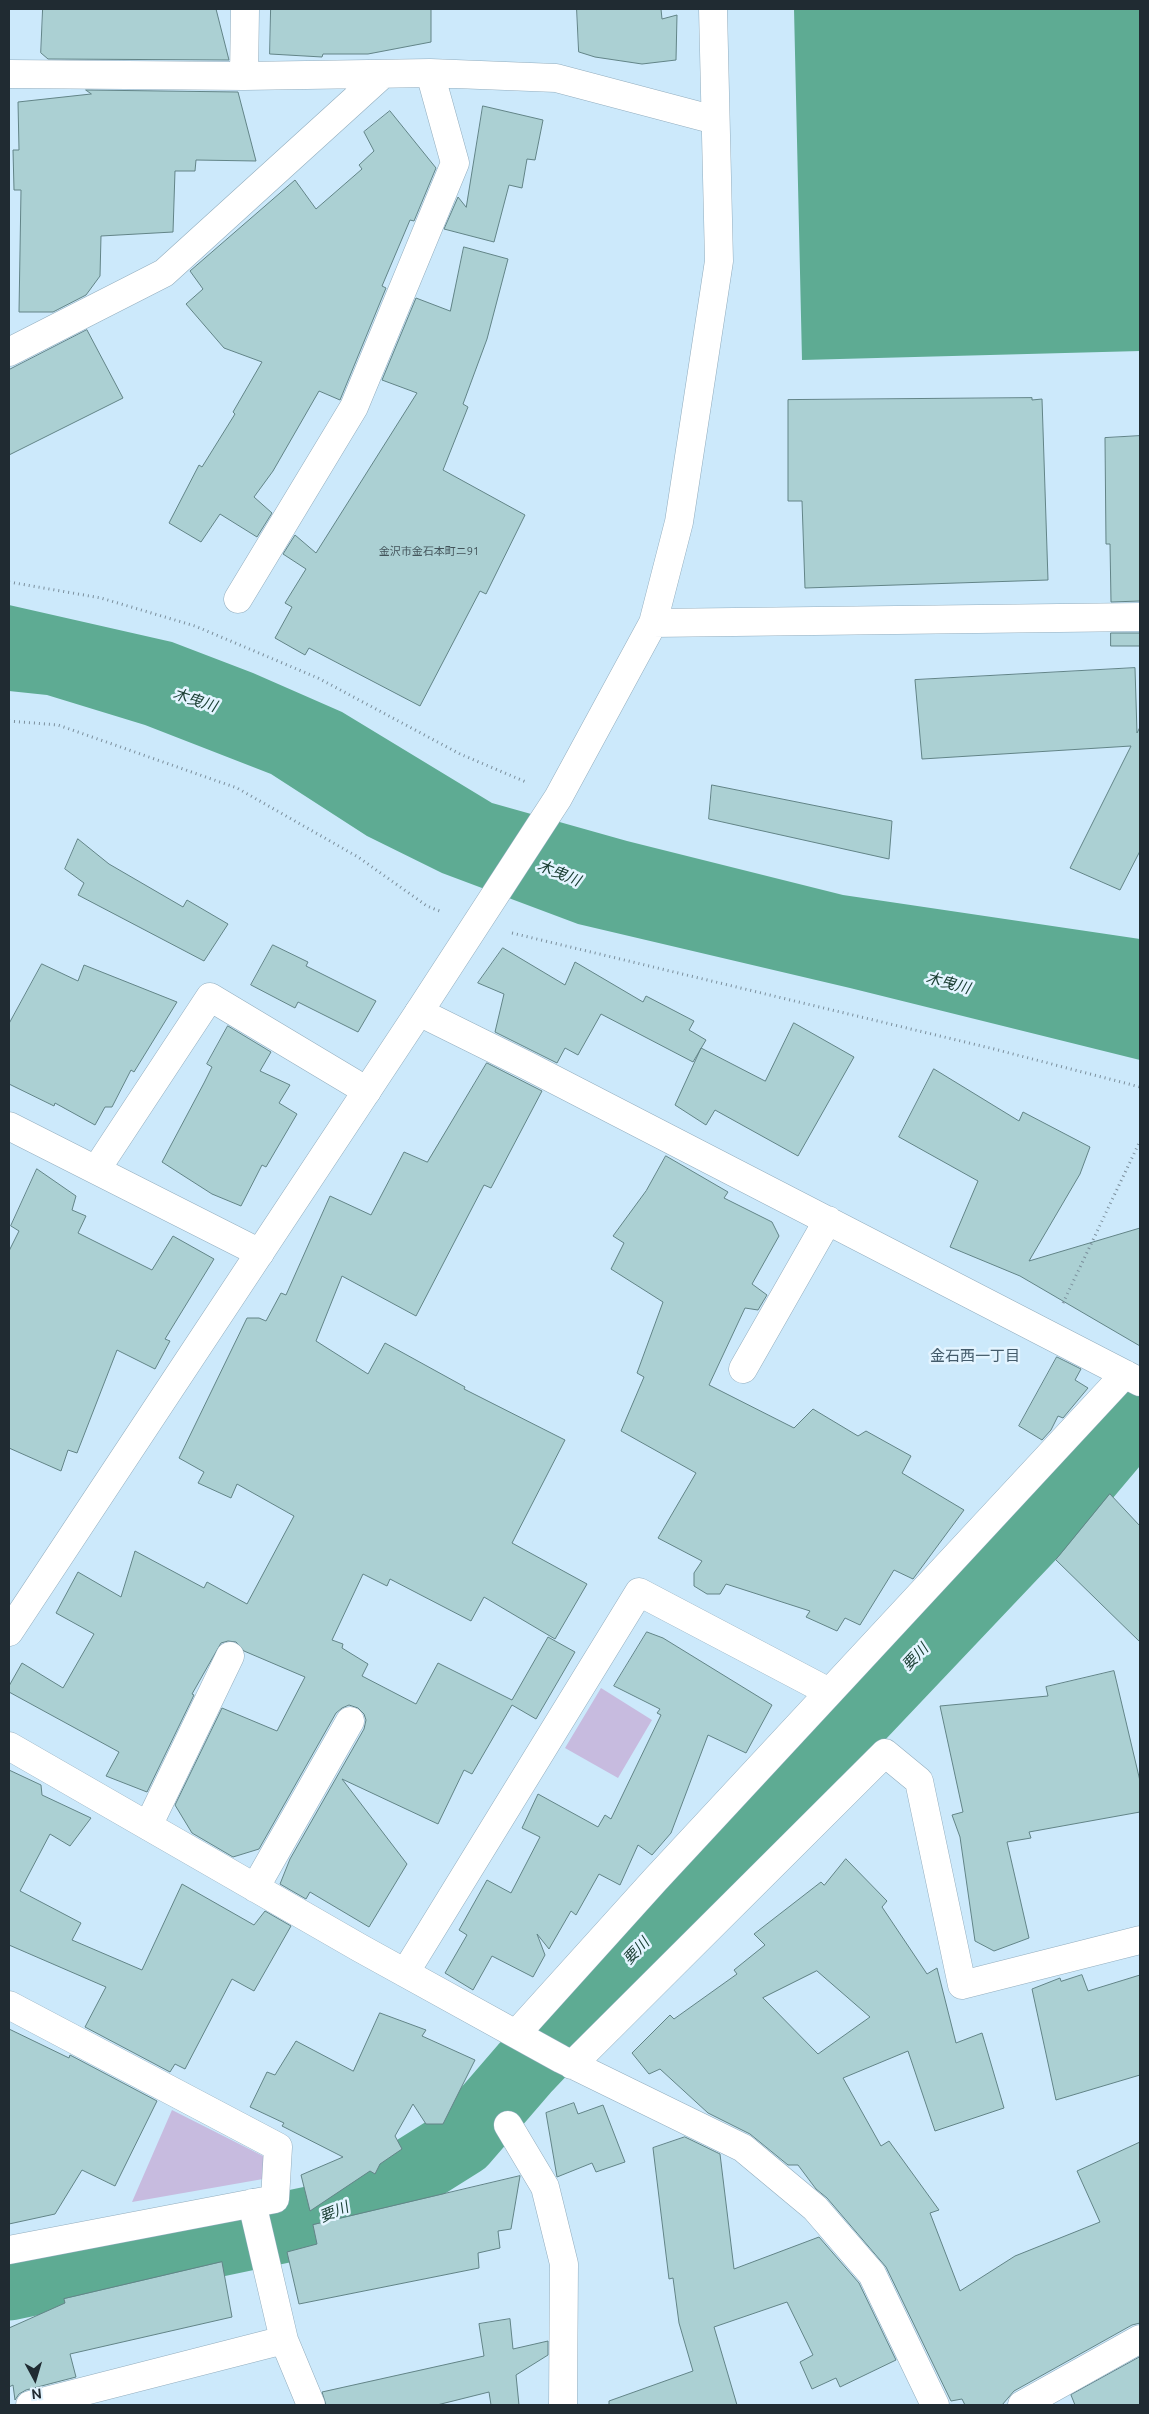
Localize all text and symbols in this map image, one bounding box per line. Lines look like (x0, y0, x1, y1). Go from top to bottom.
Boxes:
house number: 金沢市金石本町ニ91 (379, 544, 479, 558)
water label: 木曳川 (171, 684, 219, 716)
water label: 木曳川 (535, 856, 583, 890)
water label: 木曳川 (924, 968, 972, 998)
district label: 金石西一丁目 (930, 1347, 1020, 1365)
water label: 要川 (898, 1640, 932, 1674)
water label: 要川 (619, 1934, 653, 1968)
water label: 要川 (317, 2198, 351, 2226)
north arrow (10, 2354, 60, 2404)
text: N (31, 2385, 43, 2402)

